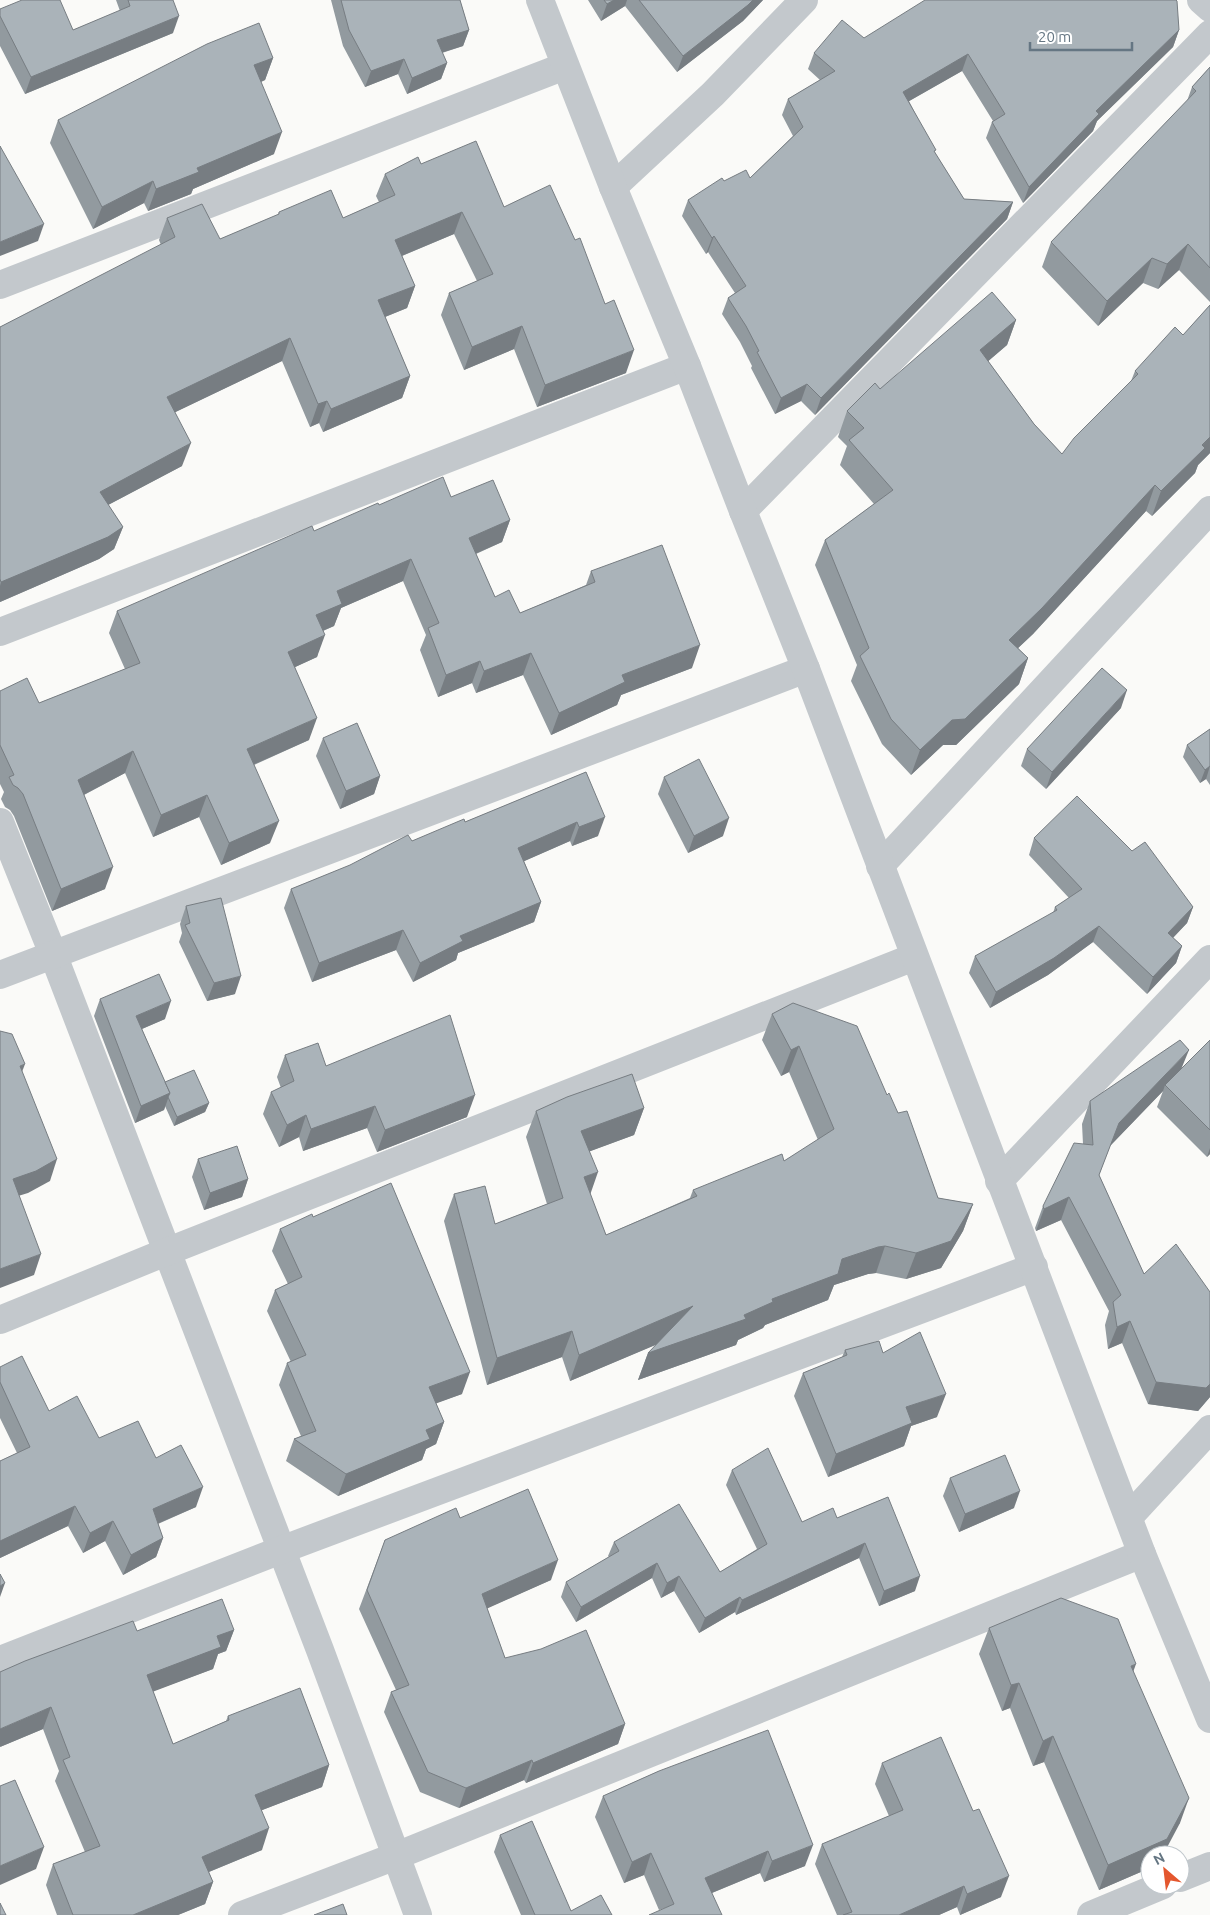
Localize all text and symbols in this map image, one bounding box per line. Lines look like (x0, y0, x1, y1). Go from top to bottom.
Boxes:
scale bar (1030, 20, 1132, 52)
text: 20 m (1038, 28, 1071, 45)
north arrow (1140, 1845, 1190, 1895)
text: N (1151, 1849, 1167, 1868)

